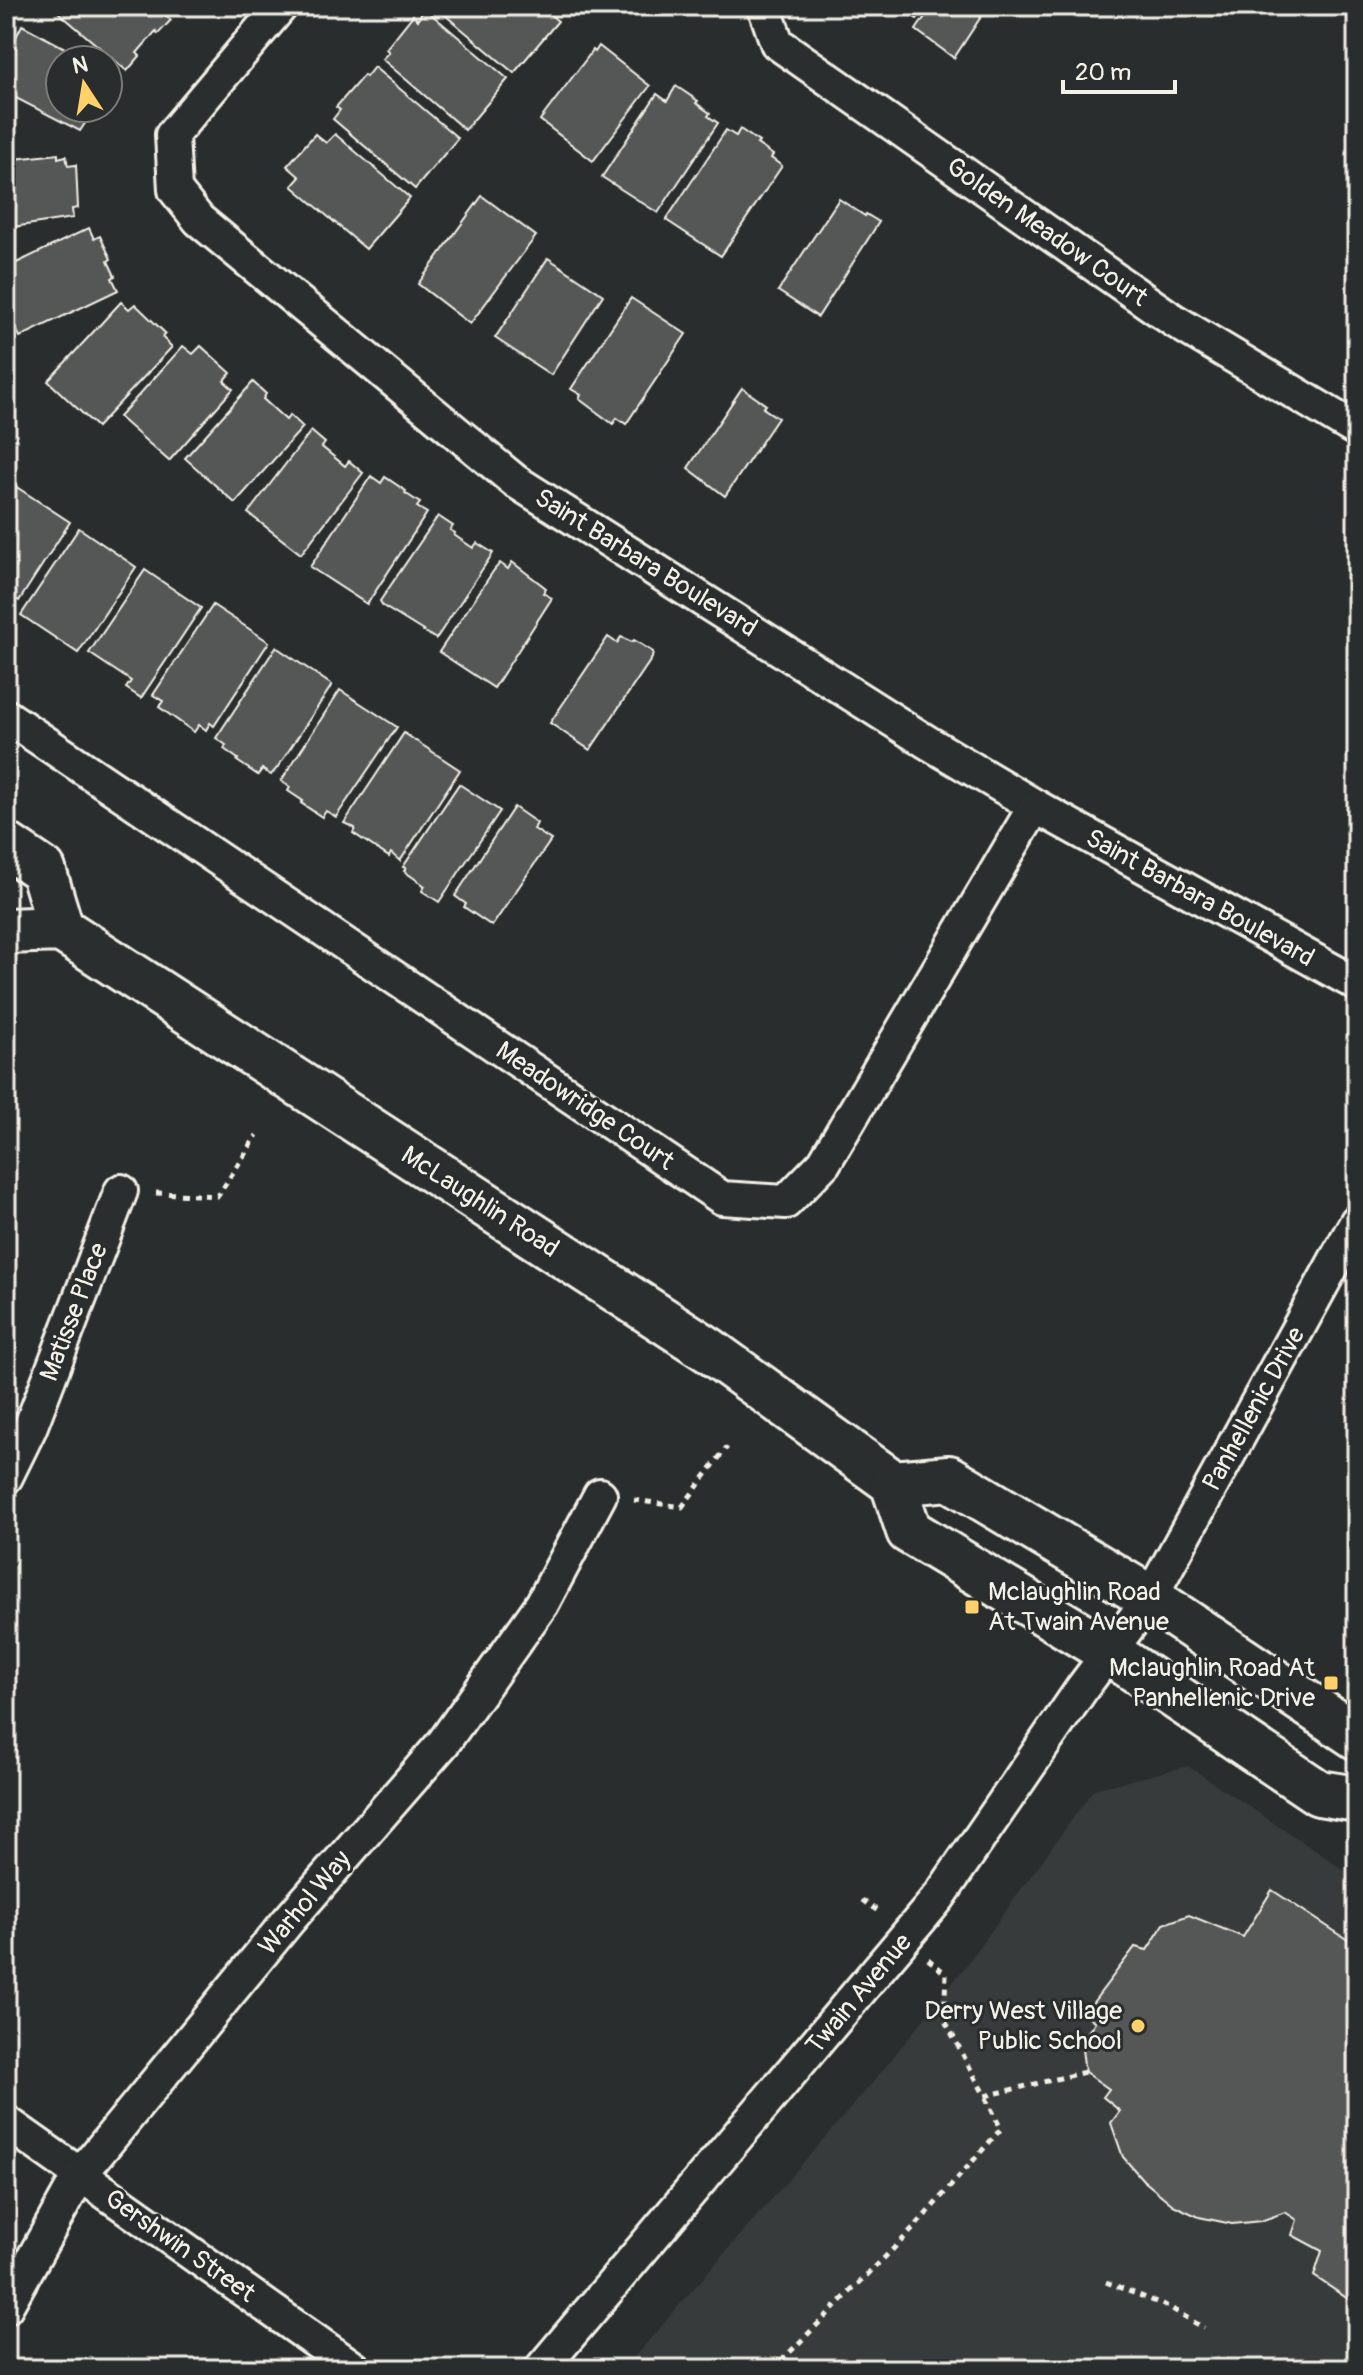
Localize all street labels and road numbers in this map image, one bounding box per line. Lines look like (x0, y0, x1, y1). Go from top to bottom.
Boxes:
street label: Golden Meadow Court (940, 150, 1154, 314)
street label: Saint Barbara Boulevard (529, 482, 763, 644)
street label: Saint Barbara Boulevard (1080, 822, 1320, 974)
street label: Meadowridge Court (490, 1035, 681, 1178)
street label: McLaughlin Road (395, 1139, 565, 1265)
street label: Matisse Place (33, 1238, 115, 1386)
street label: Panhellenic Drive (1196, 1321, 1312, 1497)
street label: Warhol Way (252, 1844, 358, 1962)
street label: Twain Avenue (799, 1927, 919, 2061)
street label: Gershwin Street (99, 2182, 262, 2310)

